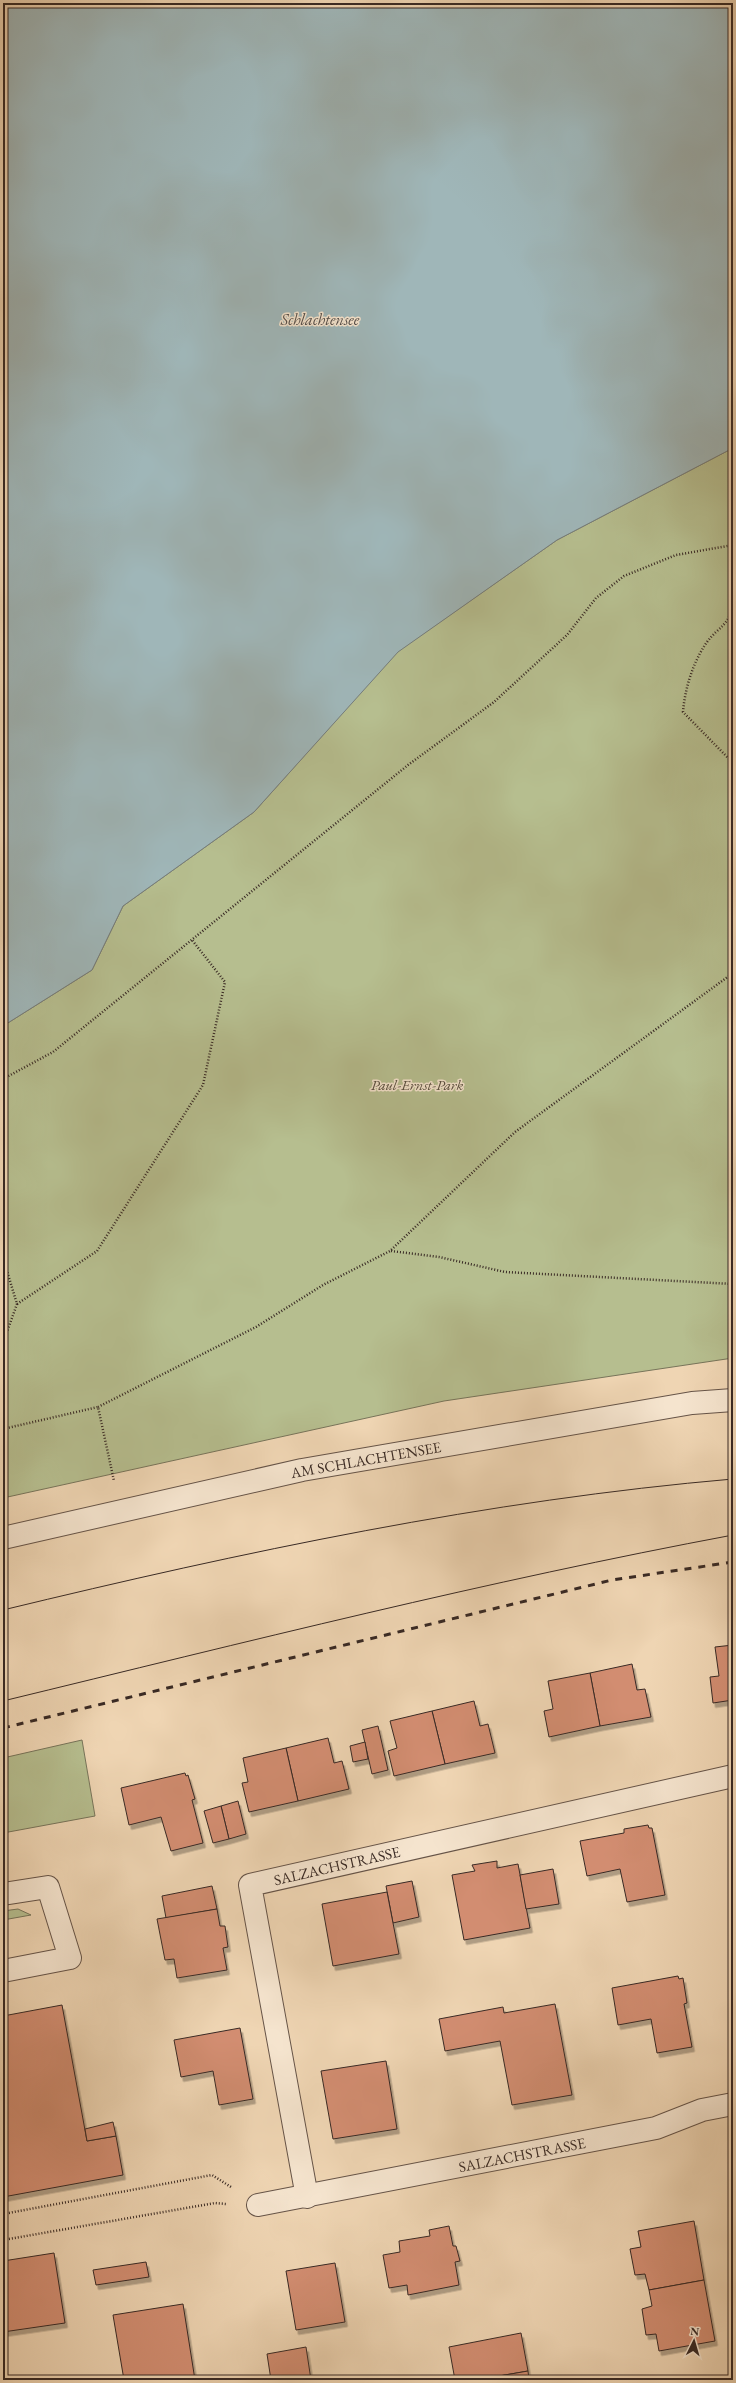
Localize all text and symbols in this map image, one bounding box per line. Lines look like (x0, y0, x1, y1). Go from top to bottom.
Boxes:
water label: Schlachtensee (280, 309, 360, 330)
park label: Paul-Ernst-Park (371, 1075, 464, 1094)
street label: AM SCHLACHTENSEE (288, 1437, 443, 1482)
street label: SALZACHSTRASSE (272, 1842, 402, 1889)
street label: SALZACHSTRASSE (457, 2133, 588, 2176)
north arrow (674, 2321, 714, 2361)
text: N (690, 2324, 700, 2338)

